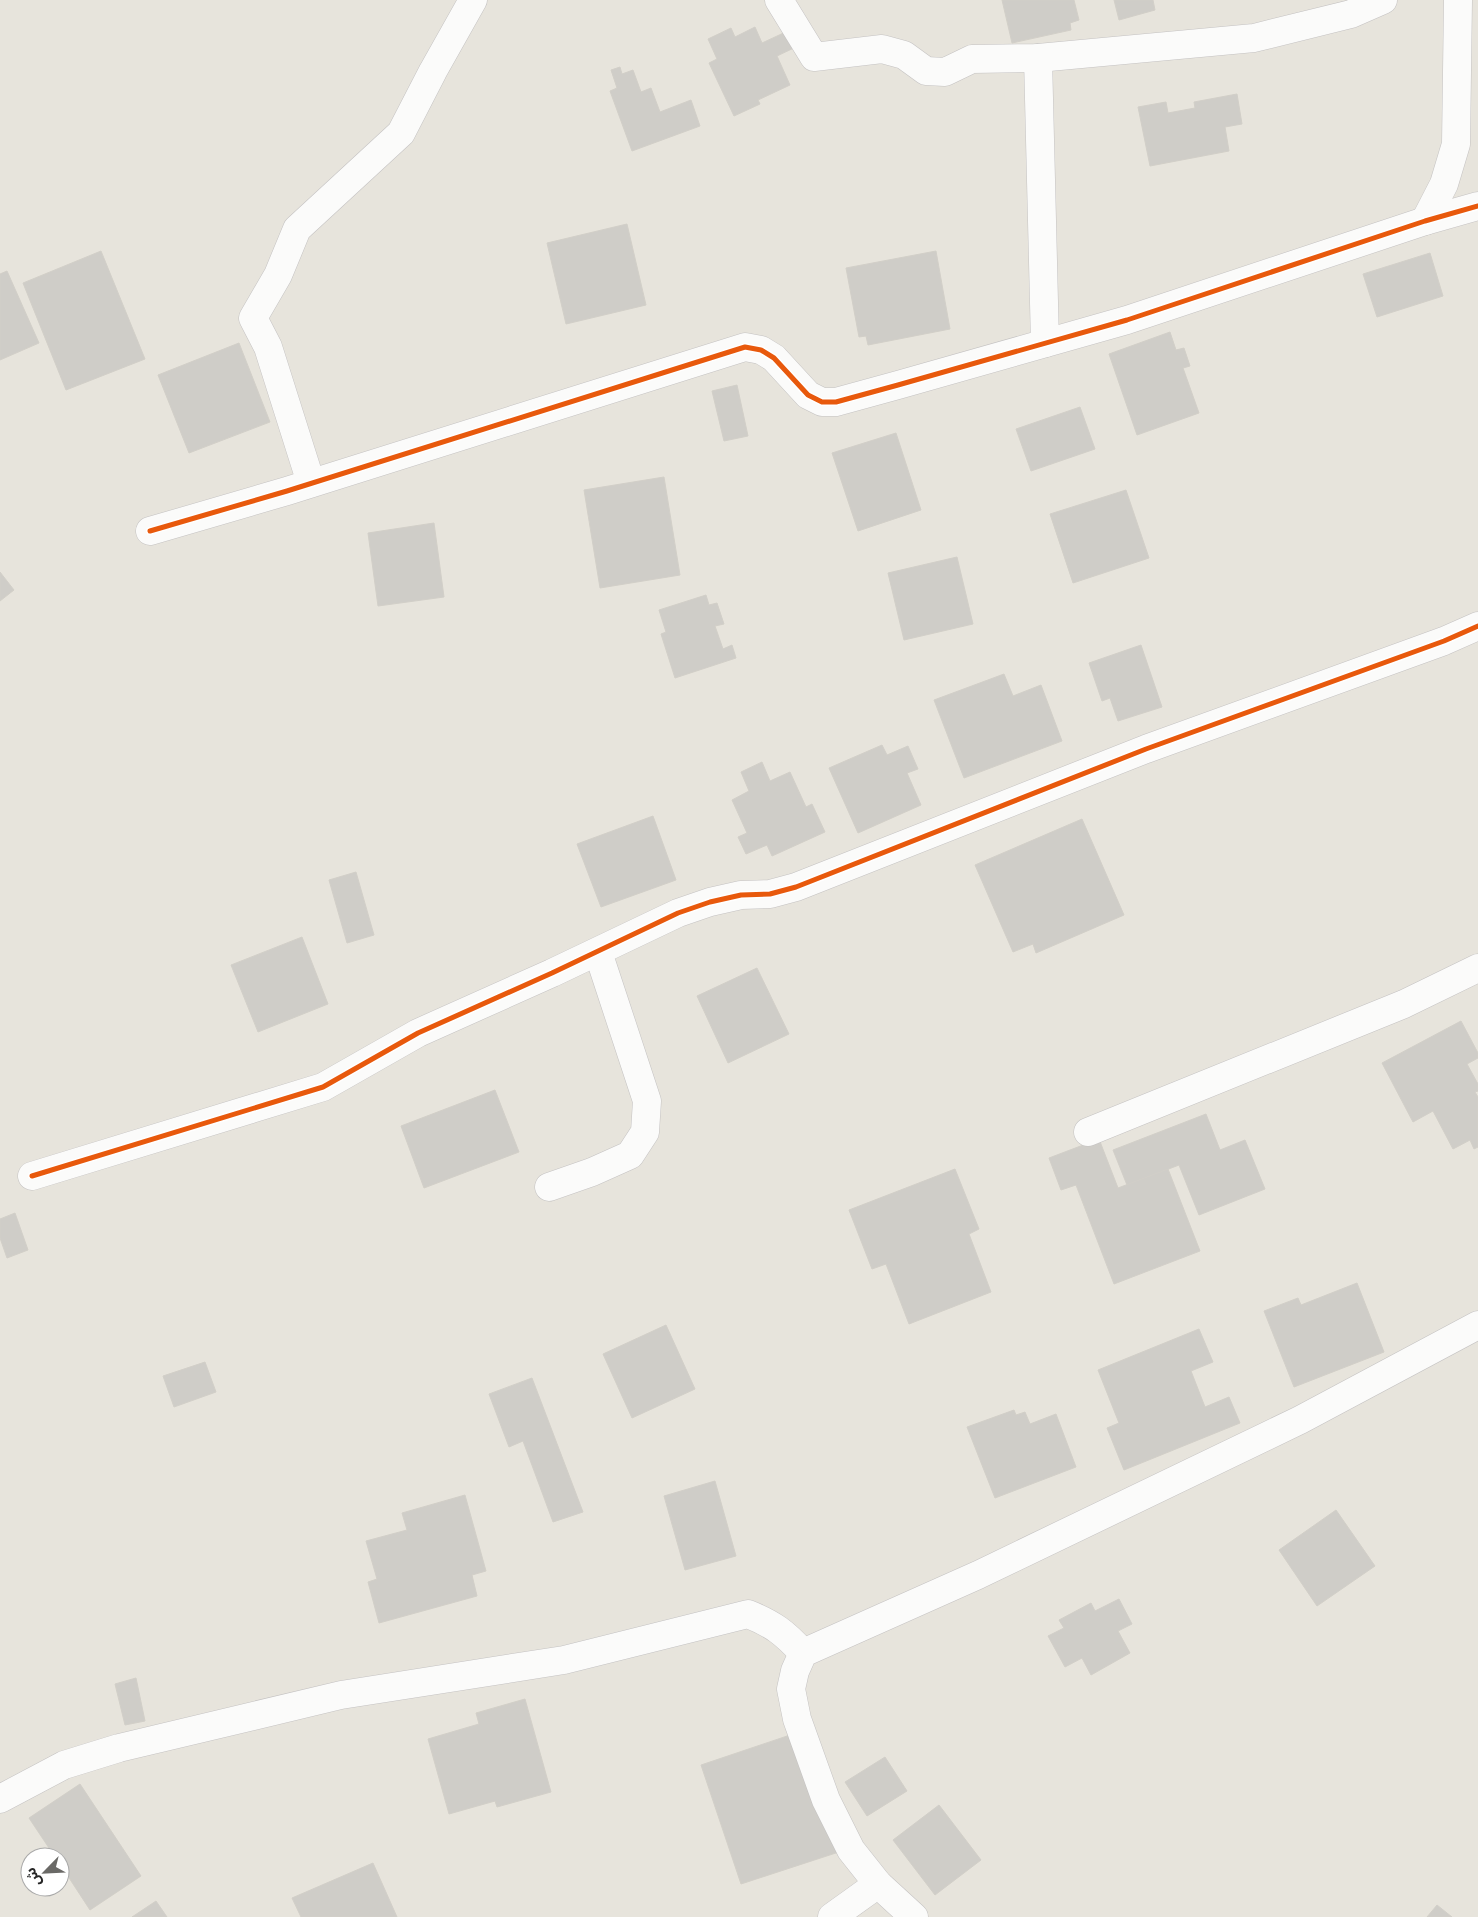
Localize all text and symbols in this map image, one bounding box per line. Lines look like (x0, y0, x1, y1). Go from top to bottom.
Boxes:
north arrow (20, 1847, 70, 1897)
text: ش (22, 1865, 44, 1889)

